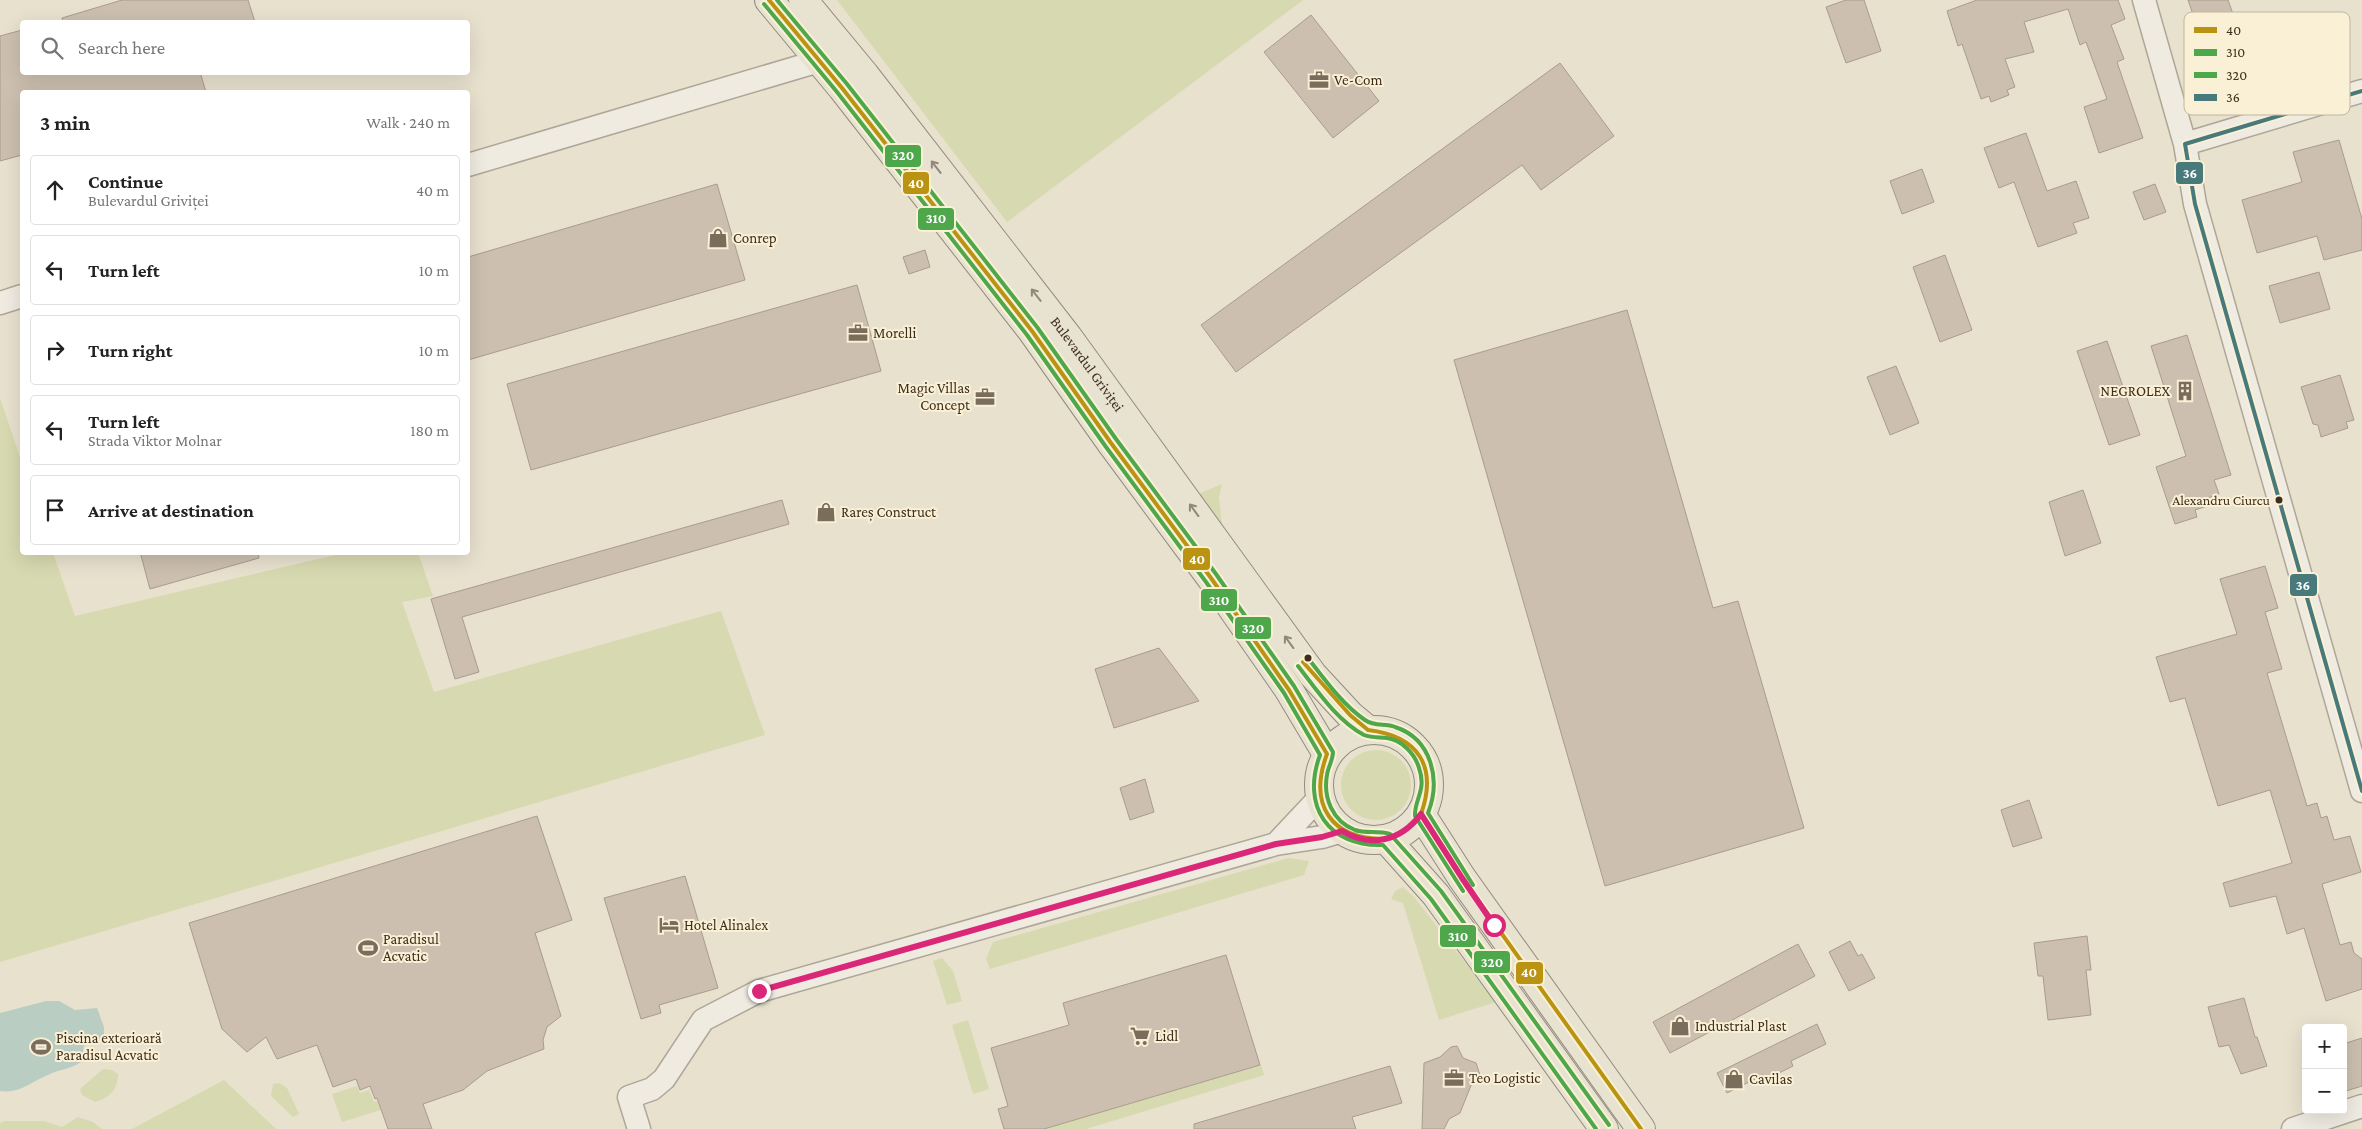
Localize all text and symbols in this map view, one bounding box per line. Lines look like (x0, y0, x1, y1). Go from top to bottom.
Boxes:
legend (2184, 12, 2350, 115)
search box (20, 20, 470, 75)
text: 40 (2226, 22, 2241, 38)
icon: search (38, 34, 66, 62)
text: Search here (78, 37, 165, 58)
text: 310 (2226, 44, 2245, 60)
text: 320 (2226, 67, 2247, 83)
office icon: Ve-Com (1308, 69, 1330, 91)
place label: Ve-Com (1334, 72, 1382, 88)
text: 36 (2226, 89, 2240, 105)
text: 3 min (40, 111, 90, 135)
text: Walk · 240 m (366, 114, 450, 131)
line badge: 320 (884, 144, 922, 168)
text: 320 (892, 147, 914, 163)
one-way arrow (930, 161, 941, 174)
line badge: 36 (2175, 161, 2204, 185)
text: 36 (2183, 165, 2197, 181)
text: Continue (88, 171, 163, 192)
line badge: 40 (902, 171, 930, 195)
text: 40 (908, 175, 924, 191)
icon: ahead (41, 176, 69, 204)
text: 40 m (416, 182, 449, 199)
text: Bulevardul Griviței (88, 192, 209, 209)
line badge: 310 (917, 207, 955, 231)
text: 310 (926, 210, 946, 226)
shop icon: Conrep (707, 227, 729, 249)
place label: Conrep (733, 230, 777, 247)
icon: left (41, 256, 69, 284)
text: Turn left (88, 260, 160, 281)
text: 10 m (419, 262, 449, 279)
one-way arrow (1030, 289, 1041, 302)
street label: Bulevardul Griviței (1047, 314, 1127, 414)
office icon: Morelli (847, 322, 869, 344)
place label: Morelli (873, 325, 916, 341)
icon: right (41, 336, 69, 364)
text: Turn right (88, 340, 173, 361)
text: 10 m (419, 342, 449, 359)
place label: Magic Villas Concept (897, 380, 971, 414)
building icon: NEGROLEX (2174, 380, 2196, 402)
place label: NEGROLEX (2100, 383, 2170, 399)
office icon: Magic Villas Concept (974, 386, 996, 408)
text: Turn left (88, 411, 160, 432)
icon: left (41, 416, 69, 444)
text: 180 m (410, 422, 449, 439)
text: Strada Viktor Molnar (88, 432, 222, 449)
place label: Alexandru Ciurcu (2172, 492, 2271, 508)
marker: Alexandru Ciurcu (2274, 495, 2284, 505)
icon: arrive (41, 496, 69, 524)
text: Arrive at destination (88, 500, 254, 521)
shop icon: Rareș Construct (815, 501, 837, 523)
one-way arrow (1189, 503, 1199, 517)
place label: Rareș Construct (841, 504, 937, 522)
line badge: 40 (1182, 547, 1211, 571)
text: 40 (1189, 551, 1205, 567)
line badge: 36 (2289, 573, 2318, 597)
text: 36 (2296, 577, 2310, 593)
line badge: 310 (1200, 588, 1238, 612)
text: 310 (1209, 592, 1229, 608)
line badge: 320 (1234, 616, 1272, 640)
text: 320 (1242, 620, 1264, 636)
one-way arrow (1284, 635, 1294, 649)
unlabelled marker (1303, 653, 1313, 663)
hotel icon: Hotel Alinalex (658, 914, 680, 936)
route start (1483, 914, 1506, 937)
place label: Hotel Alinalex (684, 917, 768, 933)
line badge: 310 (1439, 924, 1477, 948)
text: 310 (1448, 928, 1468, 944)
place label: Paradisul Acvatic (383, 931, 439, 964)
sports icon: Paradisul Acvatic (357, 937, 379, 959)
line badge: 320 (1473, 950, 1511, 974)
text: 320 (1481, 954, 1503, 970)
line badge: 40 (1515, 961, 1544, 985)
text: 40 (1521, 964, 1537, 980)
route end (748, 980, 771, 1003)
shop icon: Industrial Plast (1669, 1015, 1691, 1037)
place label: Industrial Plast (1695, 1018, 1788, 1034)
map controls (2302, 1024, 2347, 1114)
button: + (2302, 1024, 2347, 1069)
supermarket icon: Lidl (1129, 1025, 1151, 1047)
place label: Lidl (1155, 1028, 1178, 1044)
place label: Piscina exterioară Paradisul Acvatic (56, 1030, 162, 1063)
sports icon: Piscina exterioară Paradisul Acvatic (30, 1036, 52, 1058)
office icon: Teo Logistic (1443, 1067, 1465, 1089)
shop icon: Cavilas (1723, 1068, 1745, 1090)
button: − (2302, 1069, 2347, 1114)
place label: Teo Logistic (1469, 1070, 1541, 1087)
place label: Cavilas (1749, 1071, 1792, 1087)

